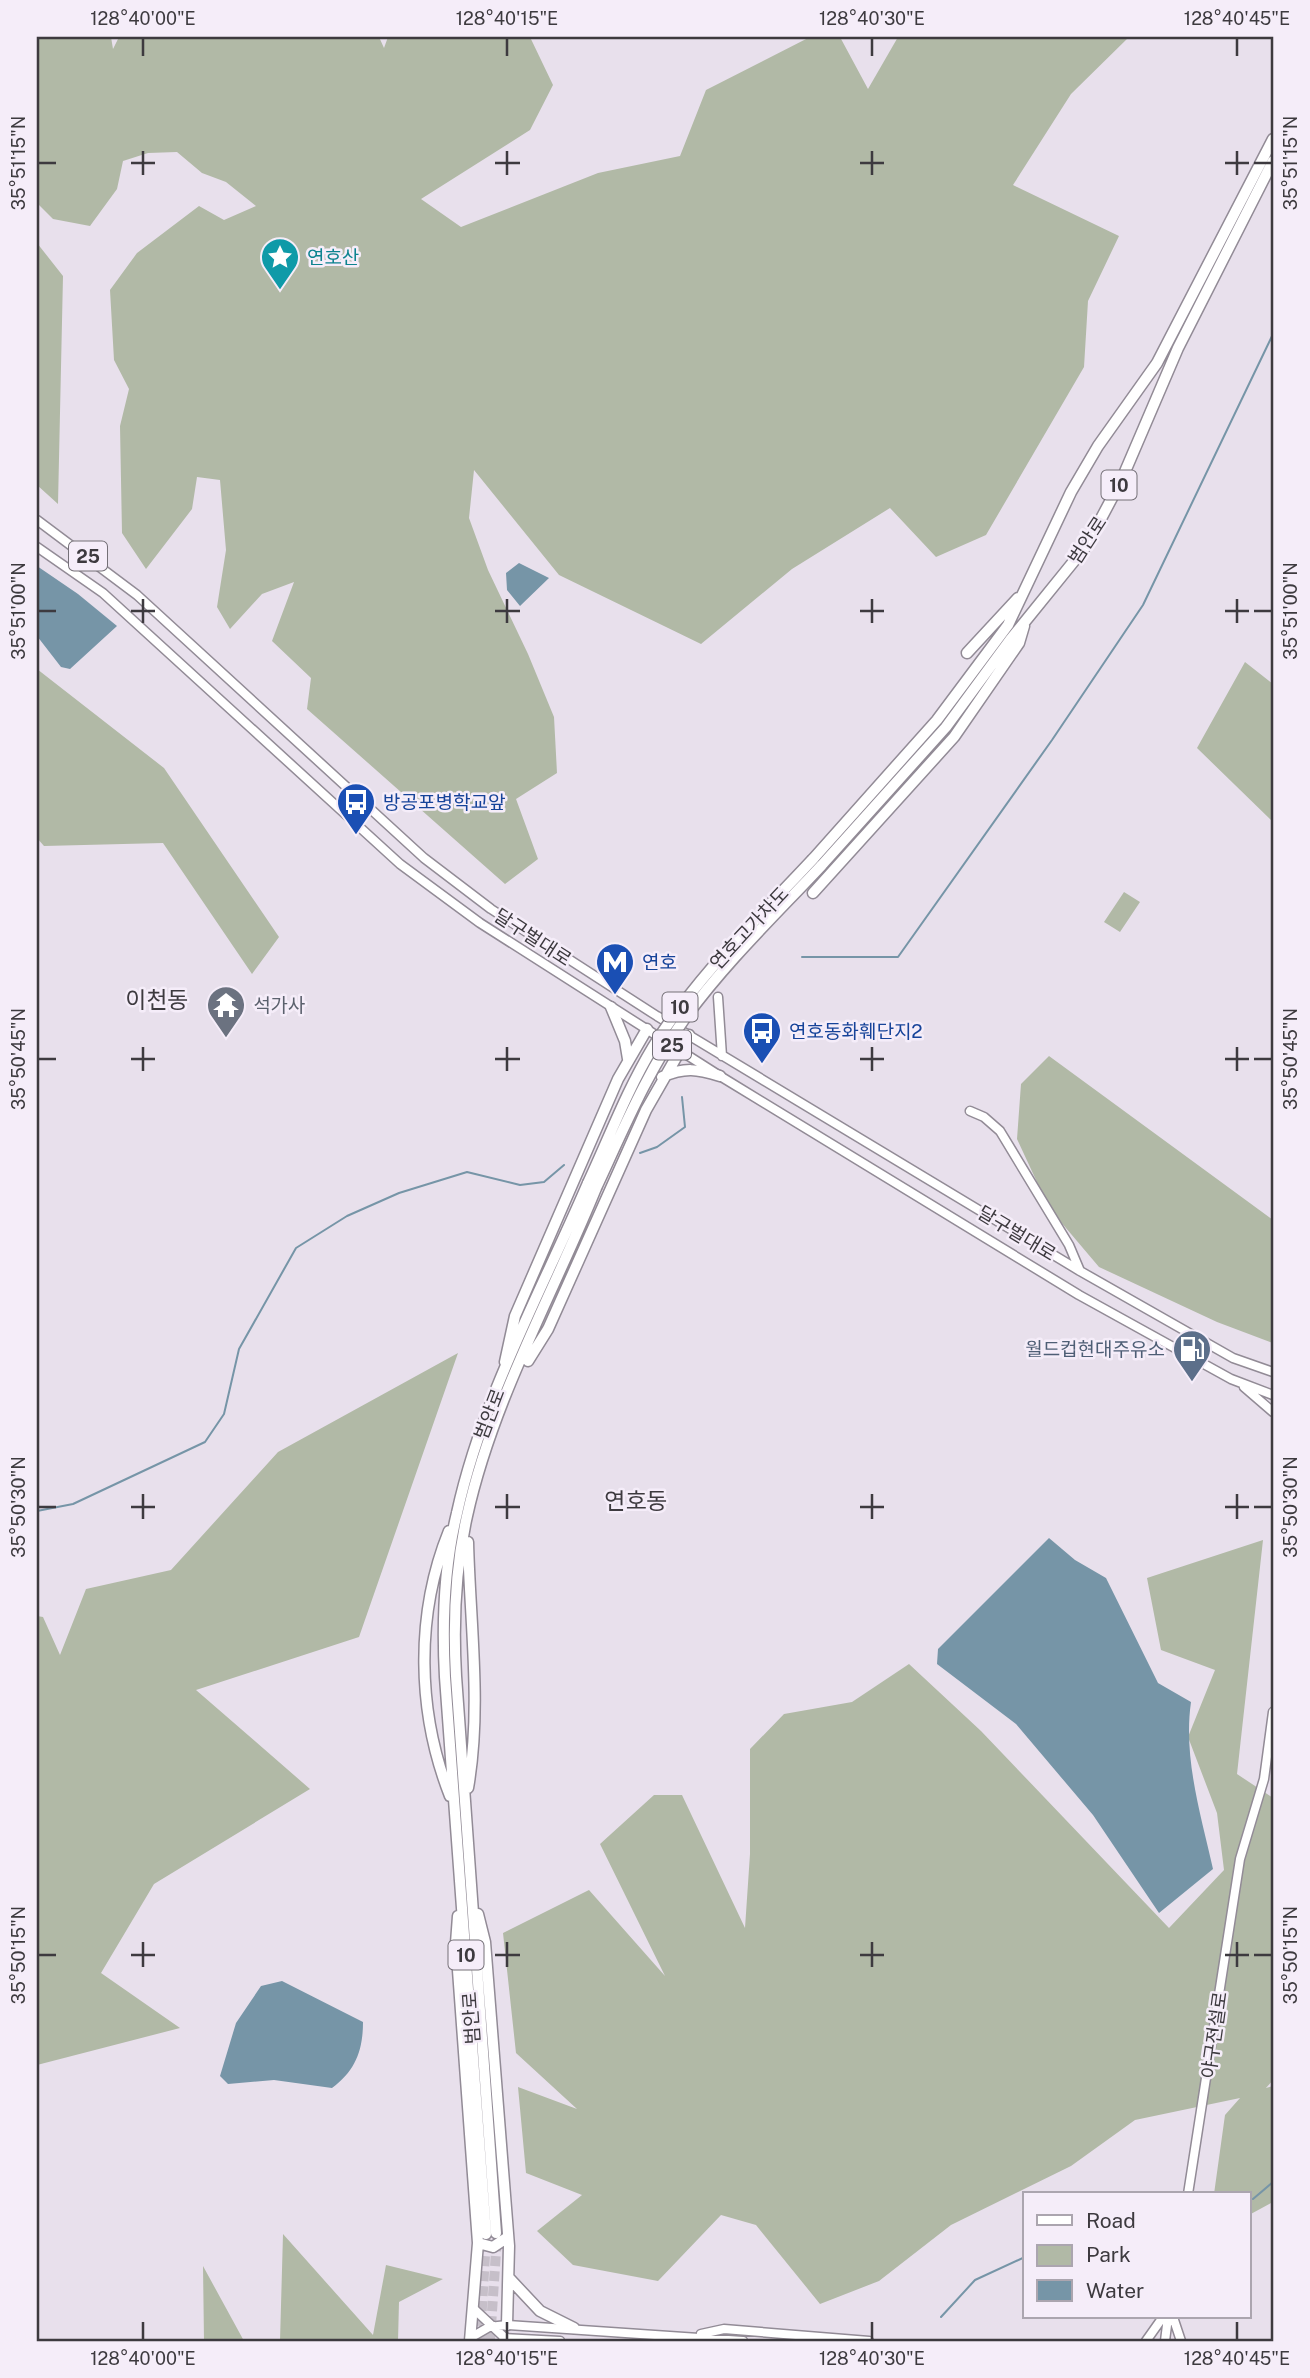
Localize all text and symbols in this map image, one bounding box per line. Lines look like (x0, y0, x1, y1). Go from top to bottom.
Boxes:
text: 128°40'00"E (90, 8, 196, 29)
text: 128°40'15"E (456, 8, 558, 29)
text: 128°40'30"E (819, 8, 925, 29)
text: 128°40'45"E (1184, 8, 1290, 29)
text: 35°51'15"N (8, 116, 29, 210)
text: 35°51'15"N (1280, 116, 1301, 210)
place icon: 연호산 (259, 236, 301, 291)
place label: 연호산 (307, 246, 359, 268)
road number: 10 (1102, 471, 1136, 500)
street label: 범안로 (1063, 512, 1111, 568)
road number: 25 (69, 542, 107, 570)
text: 35°51'00"N (8, 562, 29, 660)
text: 35°51'00"N (1280, 562, 1301, 660)
bus stop icon: 방공포병학교앞 (335, 781, 377, 836)
place label: 방공포병학교앞 (383, 791, 506, 813)
street label: 연호고가차도 (705, 882, 793, 974)
street label: 달구벌대로 (490, 904, 576, 970)
metro station icon: 연호 (594, 941, 636, 996)
place label: 연호 (642, 951, 677, 973)
temple icon: 석가사 (205, 984, 247, 1039)
district label: 이천동 (125, 986, 189, 1013)
road number: 10 (662, 992, 698, 1022)
place label: 석가사 (253, 994, 305, 1016)
text: 35°50'45"N (8, 1008, 29, 1110)
text: 35°50'45"N (1280, 1008, 1301, 1110)
bus stop icon: 연호동화훼단지2 (741, 1010, 783, 1065)
place label: 연호동화훼단지2 (789, 1020, 923, 1042)
road number: 25 (653, 1030, 691, 1060)
street label: 달구벌대로 (974, 1201, 1060, 1265)
fuel station icon: 월드컵현대주유소 (1171, 1328, 1213, 1383)
place label: 월드컵현대주유소 (1025, 1338, 1165, 1360)
street label: 범안로 (469, 1386, 509, 1442)
text: 35°50'30"N (8, 1456, 29, 1558)
text: 35°50'30"N (1280, 1456, 1301, 1558)
district label: 연호동 (604, 1487, 668, 1514)
text: 35°50'15"N (8, 1906, 29, 2004)
text: 35°50'15"N (1280, 1906, 1301, 2004)
road number: 10 (448, 1940, 484, 1969)
street label: 야구전설로 (1197, 1990, 1231, 2080)
street label: 범안로 (458, 1991, 484, 2045)
legend (1023, 2192, 1250, 2318)
text: Road (1086, 2208, 1136, 2233)
text: Park (1086, 2242, 1131, 2267)
text: Water (1086, 2278, 1144, 2303)
text: 128°40'00"E (90, 2348, 196, 2369)
text: 128°40'15"E (456, 2348, 558, 2369)
text: 128°40'30"E (819, 2348, 925, 2369)
text: 128°40'45"E (1184, 2348, 1290, 2369)

